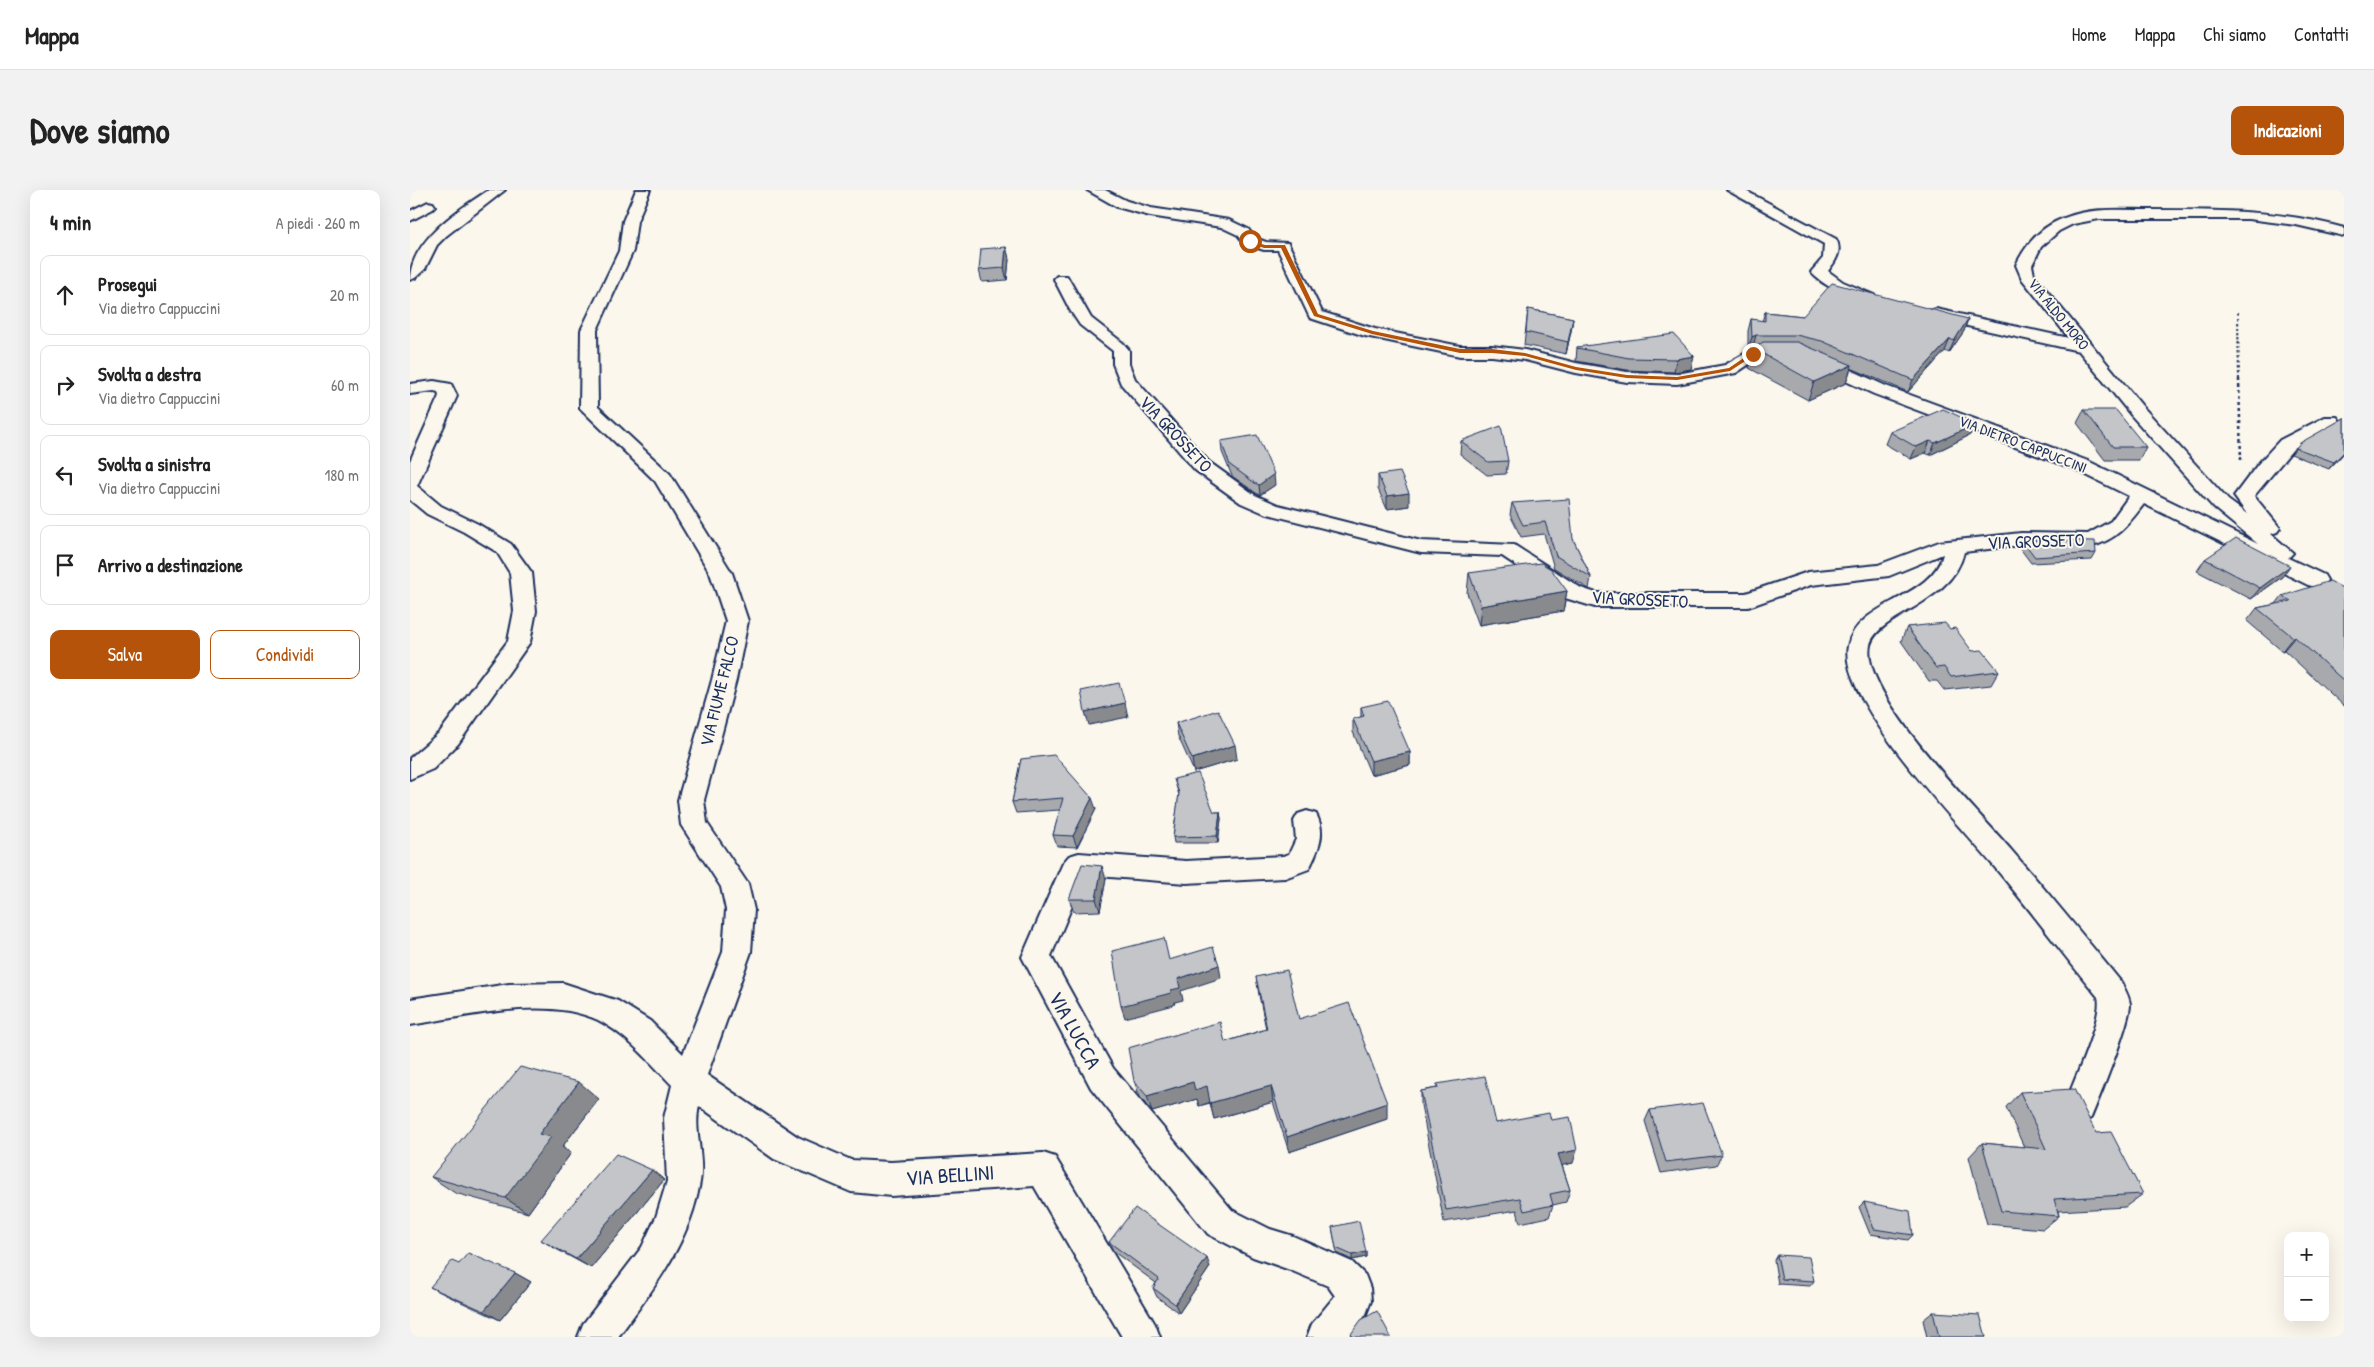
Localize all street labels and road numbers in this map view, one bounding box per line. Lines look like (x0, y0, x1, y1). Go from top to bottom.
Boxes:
street label: VIA ALDO MORO (2023, 274, 2095, 354)
street label: VIA GROSSETO (1134, 390, 1218, 478)
street label: VIA DIETRO CAPPUCCINI (1956, 410, 2090, 478)
street label: VIA GROSSETO (1987, 527, 2085, 555)
street label: VIA GROSSETO (1591, 584, 1689, 614)
street label: VIA FIUME FALCO (693, 633, 745, 749)
street label: VIA LUCCA (1042, 986, 1108, 1074)
street label: VIA BELLINI (905, 1157, 995, 1193)

